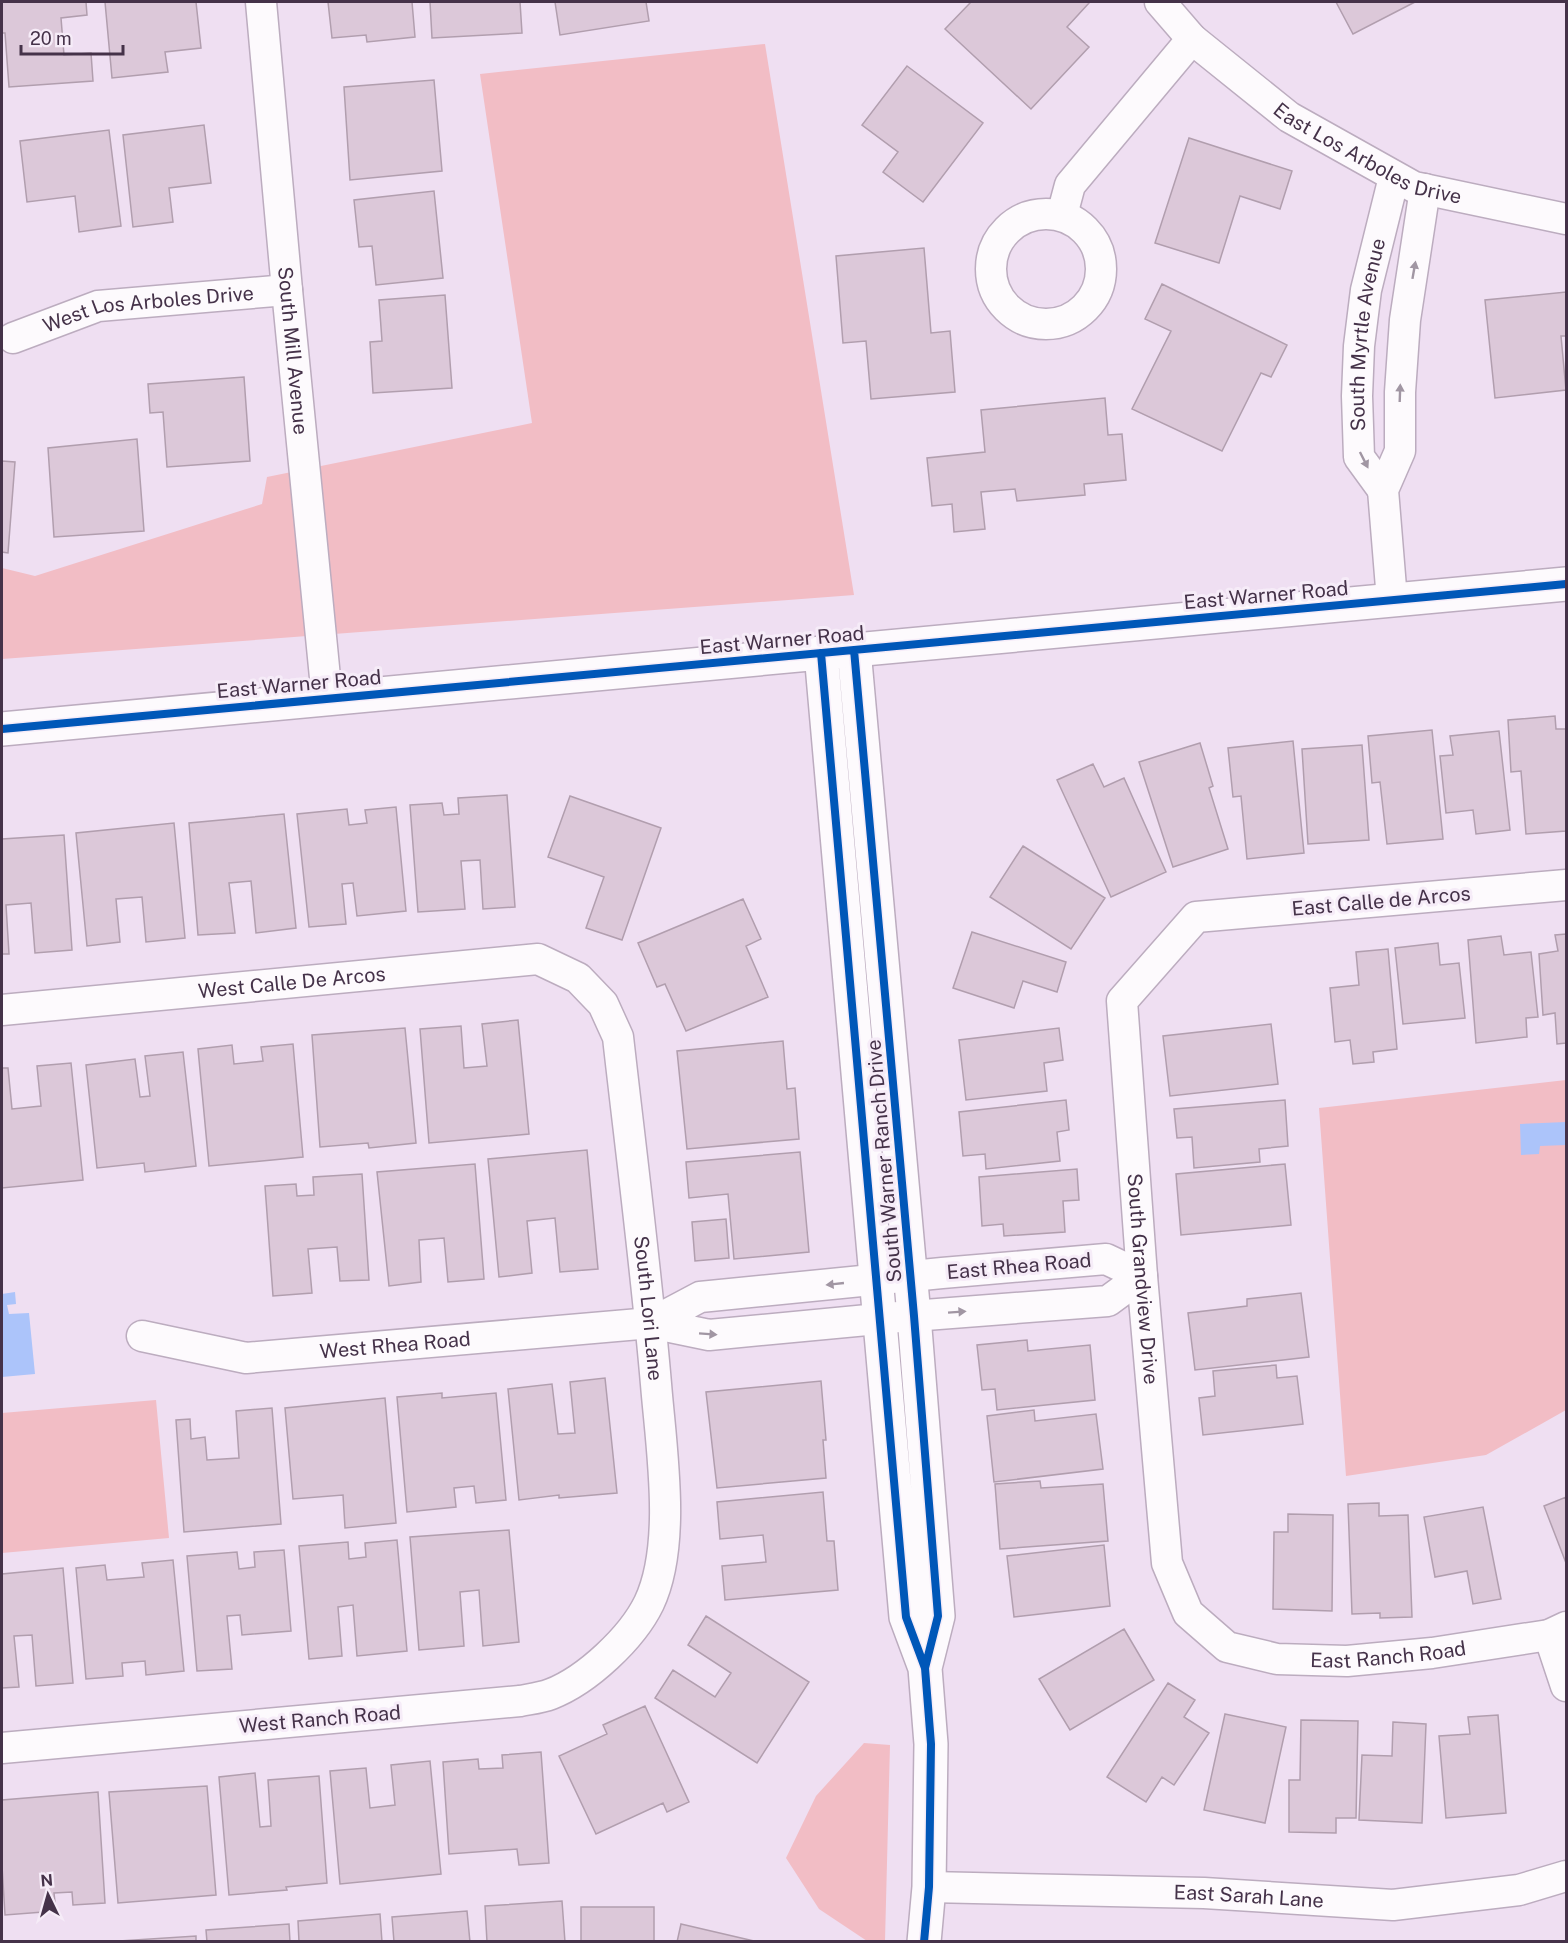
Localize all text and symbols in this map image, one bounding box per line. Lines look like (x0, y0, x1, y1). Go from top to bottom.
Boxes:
scale bar (21, 18, 123, 56)
text: 20 m (30, 28, 72, 49)
street label: East Los Arboles Drive (1269, 97, 1464, 209)
street label: South Myrtle Avenue (1345, 236, 1390, 432)
one-way arrow (1410, 260, 1419, 279)
street label: South Mill Avenue (273, 265, 313, 436)
street label: West Los Arboles Drive (40, 281, 255, 338)
one-way arrow (1396, 383, 1405, 402)
one-way arrow (1358, 451, 1368, 469)
street label: East Warner Road (1183, 576, 1349, 614)
street label: East Warner Road (699, 621, 865, 659)
street label: East Warner Road (216, 665, 382, 703)
street label: East Calle de Arcos (1290, 881, 1472, 921)
street label: West Calle De Arcos (197, 962, 386, 1003)
street label: South Warner Ranch Drive (861, 1039, 907, 1283)
street label: South Grandview Drive (1123, 1172, 1163, 1385)
street label: South Lori Lane (629, 1234, 668, 1382)
street label: East Rhea Road (946, 1248, 1092, 1284)
one-way arrow (825, 1279, 844, 1288)
one-way arrow (948, 1308, 967, 1317)
street label: West Rhea Road (319, 1327, 472, 1364)
one-way arrow (699, 1329, 718, 1338)
street label: East Ranch Road (1310, 1636, 1468, 1673)
street label: West Ranch Road (238, 1700, 402, 1738)
north arrow (18, 1865, 78, 1925)
text: N (40, 1871, 54, 1891)
street label: East Sarah Lane (1174, 1880, 1325, 1913)

